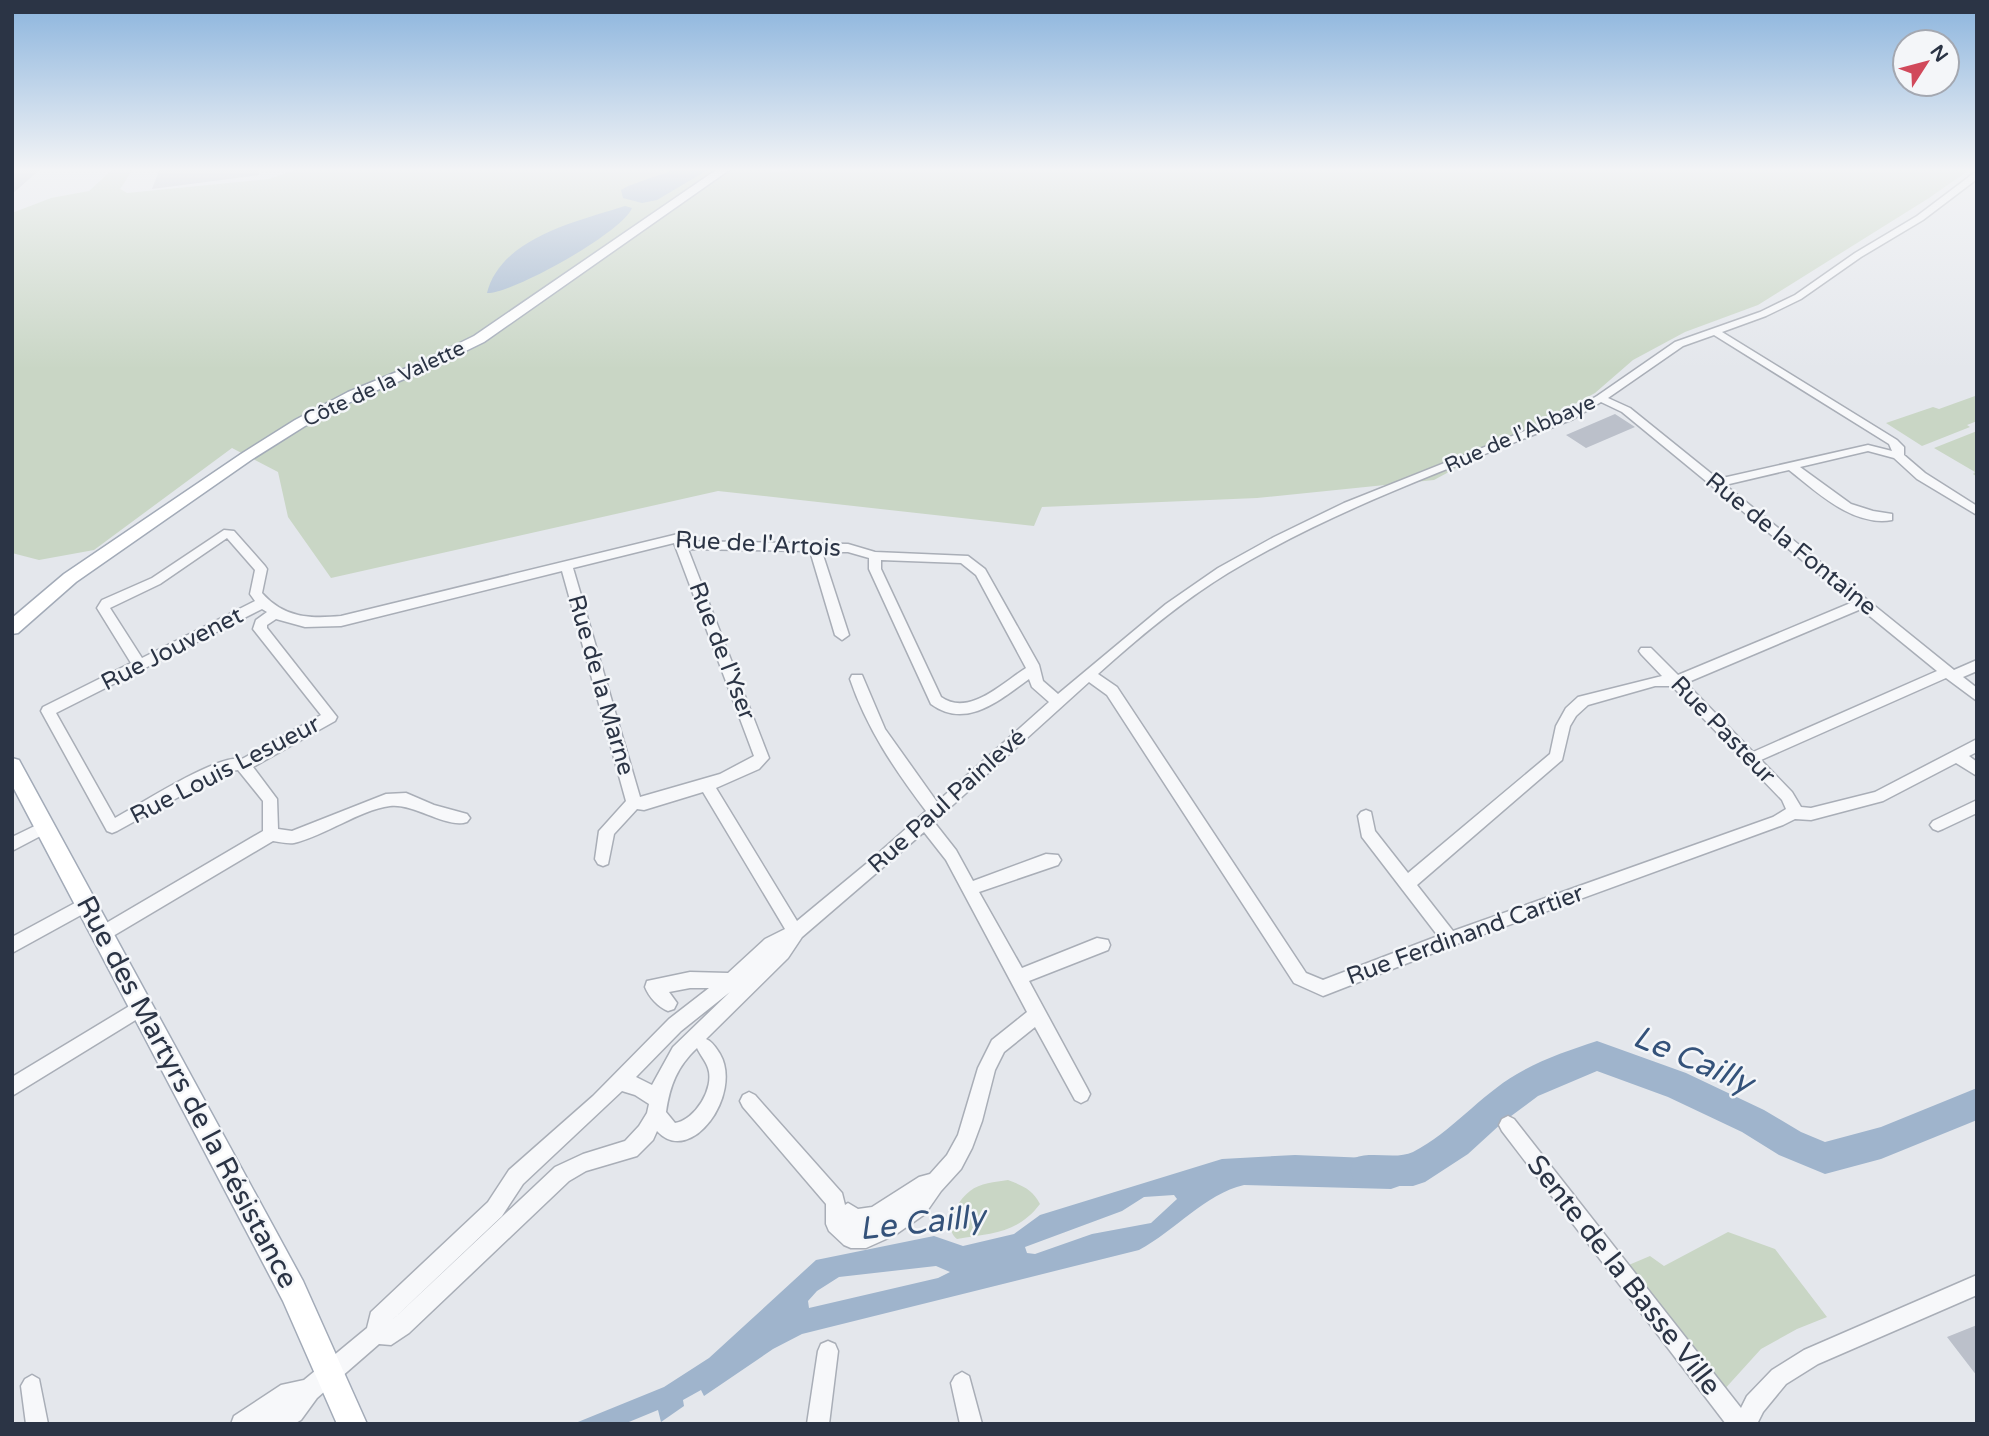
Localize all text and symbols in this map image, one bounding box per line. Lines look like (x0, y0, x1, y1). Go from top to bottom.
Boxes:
north arrow (1891, 28, 1961, 98)
text: N (1926, 41, 1952, 66)
street label: Côte de la Valette (299, 336, 469, 432)
street label: Rue de l'Abbaye (1441, 390, 1599, 478)
street label: Rue de la Fontaine (1700, 466, 1882, 622)
street label: Rue de l'Artois (674, 525, 842, 563)
street label: Rue de l'Yser (682, 578, 762, 725)
street label: Rue de la Marne (561, 591, 641, 779)
street label: Rue Jouvenet (96, 601, 248, 697)
street label: Rue Pasteur (1665, 670, 1782, 790)
street label: Rue Louis Lesueur (125, 709, 326, 830)
street label: Rue Paul Painlevé (862, 723, 1032, 879)
street label: Rue Ferdinand Cartier (1343, 878, 1588, 991)
street label: Rue des Martyrs de la Résistance (69, 890, 305, 1294)
water label: Le Cailly (1627, 1018, 1762, 1104)
street label: Sente de la Basse Ville (1520, 1148, 1728, 1402)
water label: Le Cailly (857, 1197, 991, 1248)

